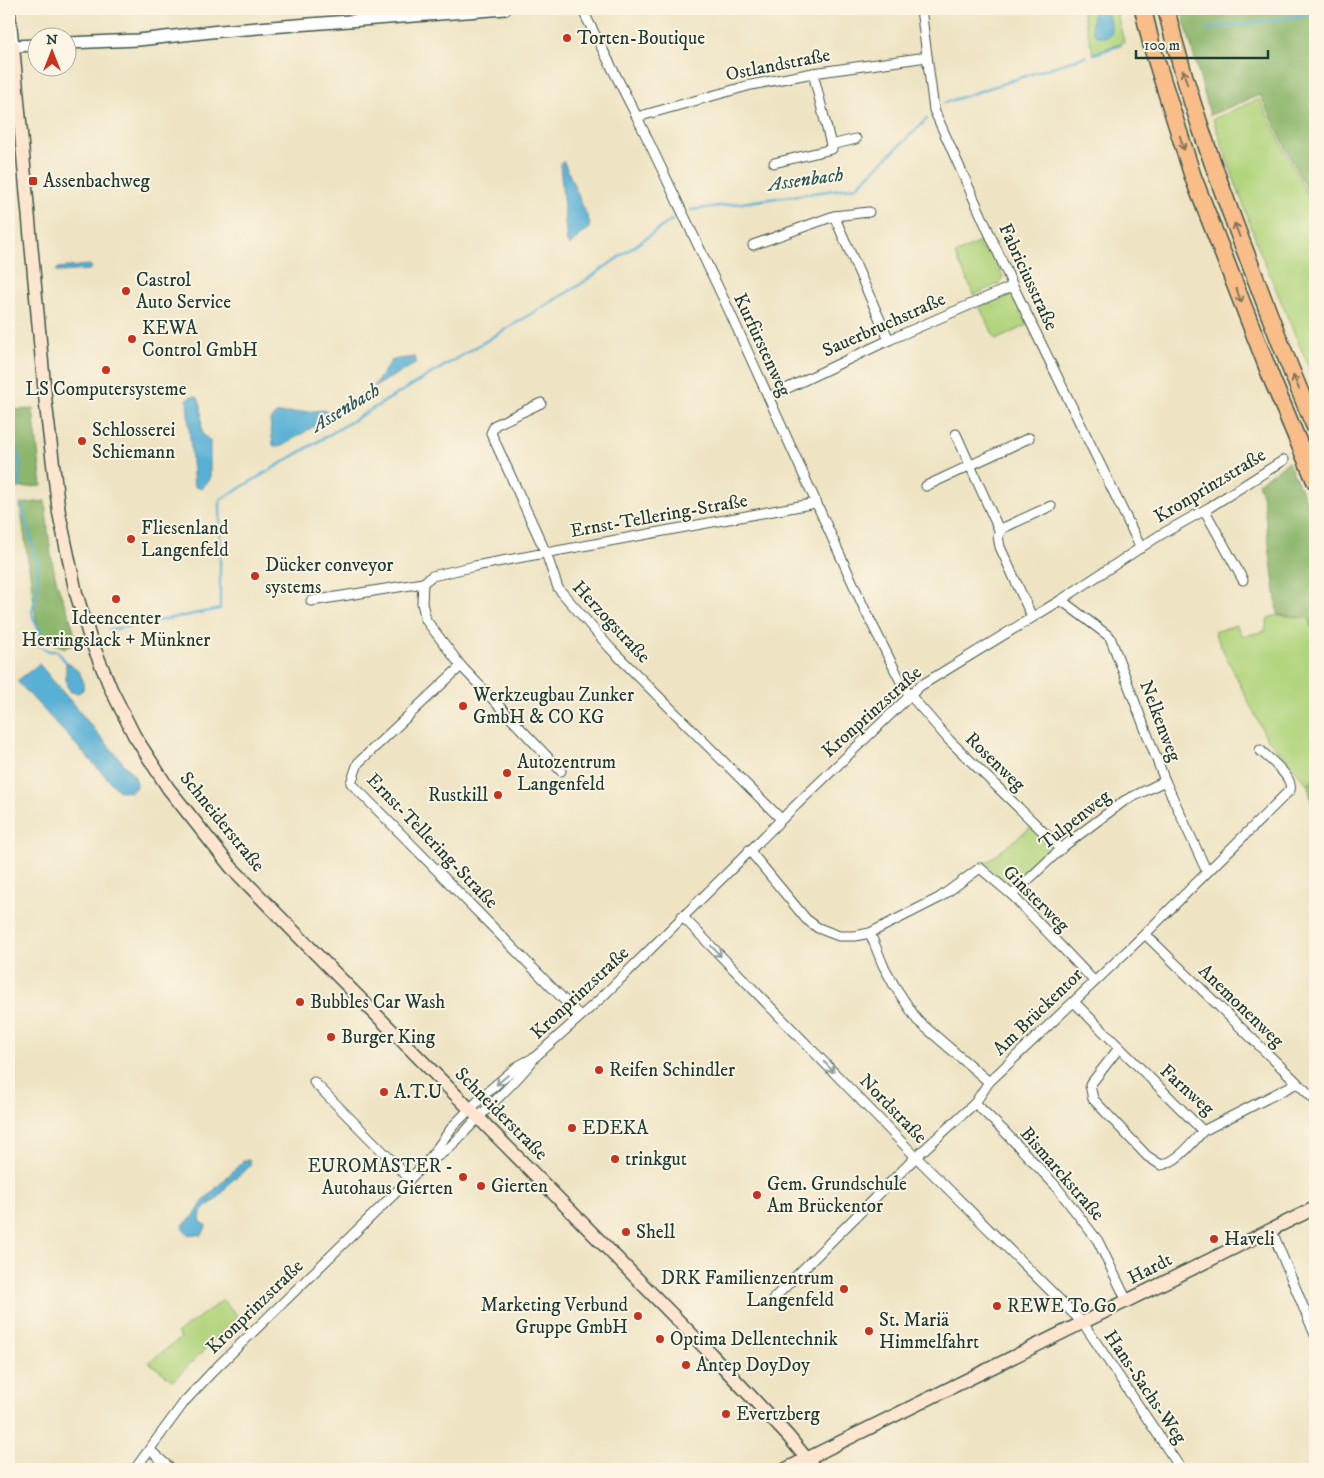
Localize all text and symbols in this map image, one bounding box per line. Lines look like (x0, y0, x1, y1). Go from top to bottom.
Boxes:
place label: Torten-Boutique (577, 27, 705, 51)
north arrow (28, 28, 78, 78)
scale bar (1136, 28, 1269, 60)
text: N (46, 31, 58, 49)
marker: Torten-Boutique (561, 32, 573, 44)
text: 100 m (1144, 36, 1180, 55)
street label: Ostlandstraße (724, 44, 832, 86)
one-way arrow (1180, 69, 1190, 85)
one-way arrow (1178, 135, 1188, 151)
water label: Assenbach (765, 162, 845, 198)
place label: Assenbachweg (43, 170, 151, 193)
marker: Assenbachweg (27, 175, 39, 187)
street label: Fabriciusstraße (993, 220, 1063, 334)
one-way arrow (1232, 223, 1241, 239)
place label: Castrol Auto Service (136, 269, 231, 314)
marker: Castrol Auto Service (120, 285, 132, 297)
one-way arrow (1235, 287, 1244, 303)
street label: Sauerbruchstraße (819, 288, 949, 362)
street label: Kurfürstenweg (728, 290, 796, 401)
place label: KEWA Control GmbH (142, 317, 258, 362)
marker: KEWA Control GmbH (126, 333, 138, 345)
marker: LS Computersysteme (100, 364, 112, 376)
one-way arrow (1290, 375, 1300, 390)
place label: LS Computersysteme (25, 378, 187, 401)
water label: Assenbach (305, 378, 385, 439)
place label: Schlosserei Schiemann (92, 419, 175, 464)
marker: Schlosserei Schiemann (76, 435, 88, 447)
street label: Kronprinzstraße (1150, 444, 1270, 528)
street label: Ernst-Tellering-Straße (569, 489, 750, 543)
place label: Fliesenland Langenfeld (141, 517, 229, 562)
marker: Fliesenland Langenfeld (125, 533, 137, 545)
place label: Dücker conveyor systems (265, 554, 393, 599)
marker: Dücker conveyor systems (249, 570, 261, 582)
street label: Herzogstraße (567, 576, 655, 668)
marker: Ideencenter Herringslack + Münkner (110, 593, 122, 605)
place label: Ideencenter Herringslack + Münkner (22, 607, 210, 652)
street label: Kronprinzstraße (817, 661, 927, 763)
street label: Nelkenweg (1134, 677, 1186, 765)
place label: Werkzeugbau Zunker GmbH & CO KG (472, 684, 634, 729)
marker: Werkzeugbau Zunker GmbH & CO KG (457, 700, 469, 712)
street label: Rosenweg (960, 728, 1031, 797)
place label: Autozentrum Langenfeld (517, 751, 616, 796)
street label: Schneiderstraße (175, 767, 269, 877)
marker: Autozentrum Langenfeld (501, 767, 513, 779)
street label: Ernst-Tellering-Straße (361, 768, 503, 914)
place label: Rustkill (428, 784, 488, 807)
street label: Tulpenweg (1035, 785, 1116, 855)
marker: Rustkill (492, 789, 504, 801)
street label: Ginsterweg (998, 861, 1075, 938)
street label: Kronprinzstraße (526, 941, 634, 1044)
one-way arrow (710, 945, 722, 957)
street label: Anemonenweg (1193, 959, 1289, 1053)
street label: Am Brückentor (988, 963, 1088, 1061)
place label: Bubbles Car Wash (310, 991, 445, 1014)
marker: Bubbles Car Wash (294, 996, 306, 1008)
place label: Burger King (341, 1026, 436, 1049)
marker: Burger King (325, 1031, 337, 1043)
place label: Reifen Schindler (609, 1059, 735, 1082)
street label: Farnweg (1155, 1060, 1220, 1121)
one-way arrow (823, 1061, 835, 1074)
street label: Schneiderstraße (450, 1063, 552, 1165)
marker: Reifen Schindler (593, 1064, 605, 1076)
street label: Nordstraße (854, 1069, 932, 1149)
one-way arrow (495, 1075, 508, 1086)
place label: A.T.U (394, 1081, 443, 1104)
marker: A.T.U (378, 1086, 390, 1098)
place label: EDEKA (582, 1117, 649, 1140)
marker: EDEKA (566, 1122, 578, 1134)
street label: Bismarckstraße (1015, 1122, 1109, 1226)
place label: trinkgut (625, 1148, 687, 1171)
marker: trinkgut (609, 1153, 621, 1165)
place label: EUROMASTER - Autohaus Gierten (307, 1155, 453, 1200)
marker: EUROMASTER - Autohaus Gierten (457, 1171, 469, 1183)
place label: Gem. Grundschule Am Brückentor (767, 1173, 907, 1218)
place label: Gierten (491, 1175, 548, 1198)
marker: Gierten (475, 1180, 487, 1192)
marker: Gem. Grundschule Am Brückentor (751, 1189, 763, 1201)
place label: Shell (636, 1221, 675, 1244)
marker: Shell (620, 1226, 632, 1238)
place label: Haveli (1224, 1228, 1275, 1251)
marker: Haveli (1208, 1233, 1220, 1245)
street label: Hardt (1124, 1248, 1176, 1290)
street label: Kronprinzstraße (202, 1255, 308, 1359)
place label: DRK Familienzentrum Langenfeld (661, 1267, 835, 1312)
marker: DRK Familienzentrum Langenfeld (838, 1283, 850, 1295)
place label: Marketing Verbund Gruppe GmbH (481, 1294, 629, 1339)
place label: REWE To Go (1007, 1295, 1116, 1318)
marker: REWE To Go (991, 1300, 1003, 1312)
place label: St. Mariä Himmelfahrt (879, 1309, 979, 1354)
marker: Marketing Verbund Gruppe GmbH (632, 1310, 644, 1322)
marker: St. Mariä Himmelfahrt (863, 1325, 875, 1337)
street label: Hans-Sachs-Weg (1099, 1326, 1192, 1449)
place label: Optima Dellentechnik (670, 1328, 838, 1351)
marker: Optima Dellentechnik (654, 1333, 666, 1345)
place label: Antep DoyDoy (696, 1354, 811, 1377)
marker: Antep DoyDoy (680, 1359, 692, 1371)
place label: Evertzberg (736, 1403, 820, 1426)
marker: Evertzberg (720, 1408, 732, 1420)

